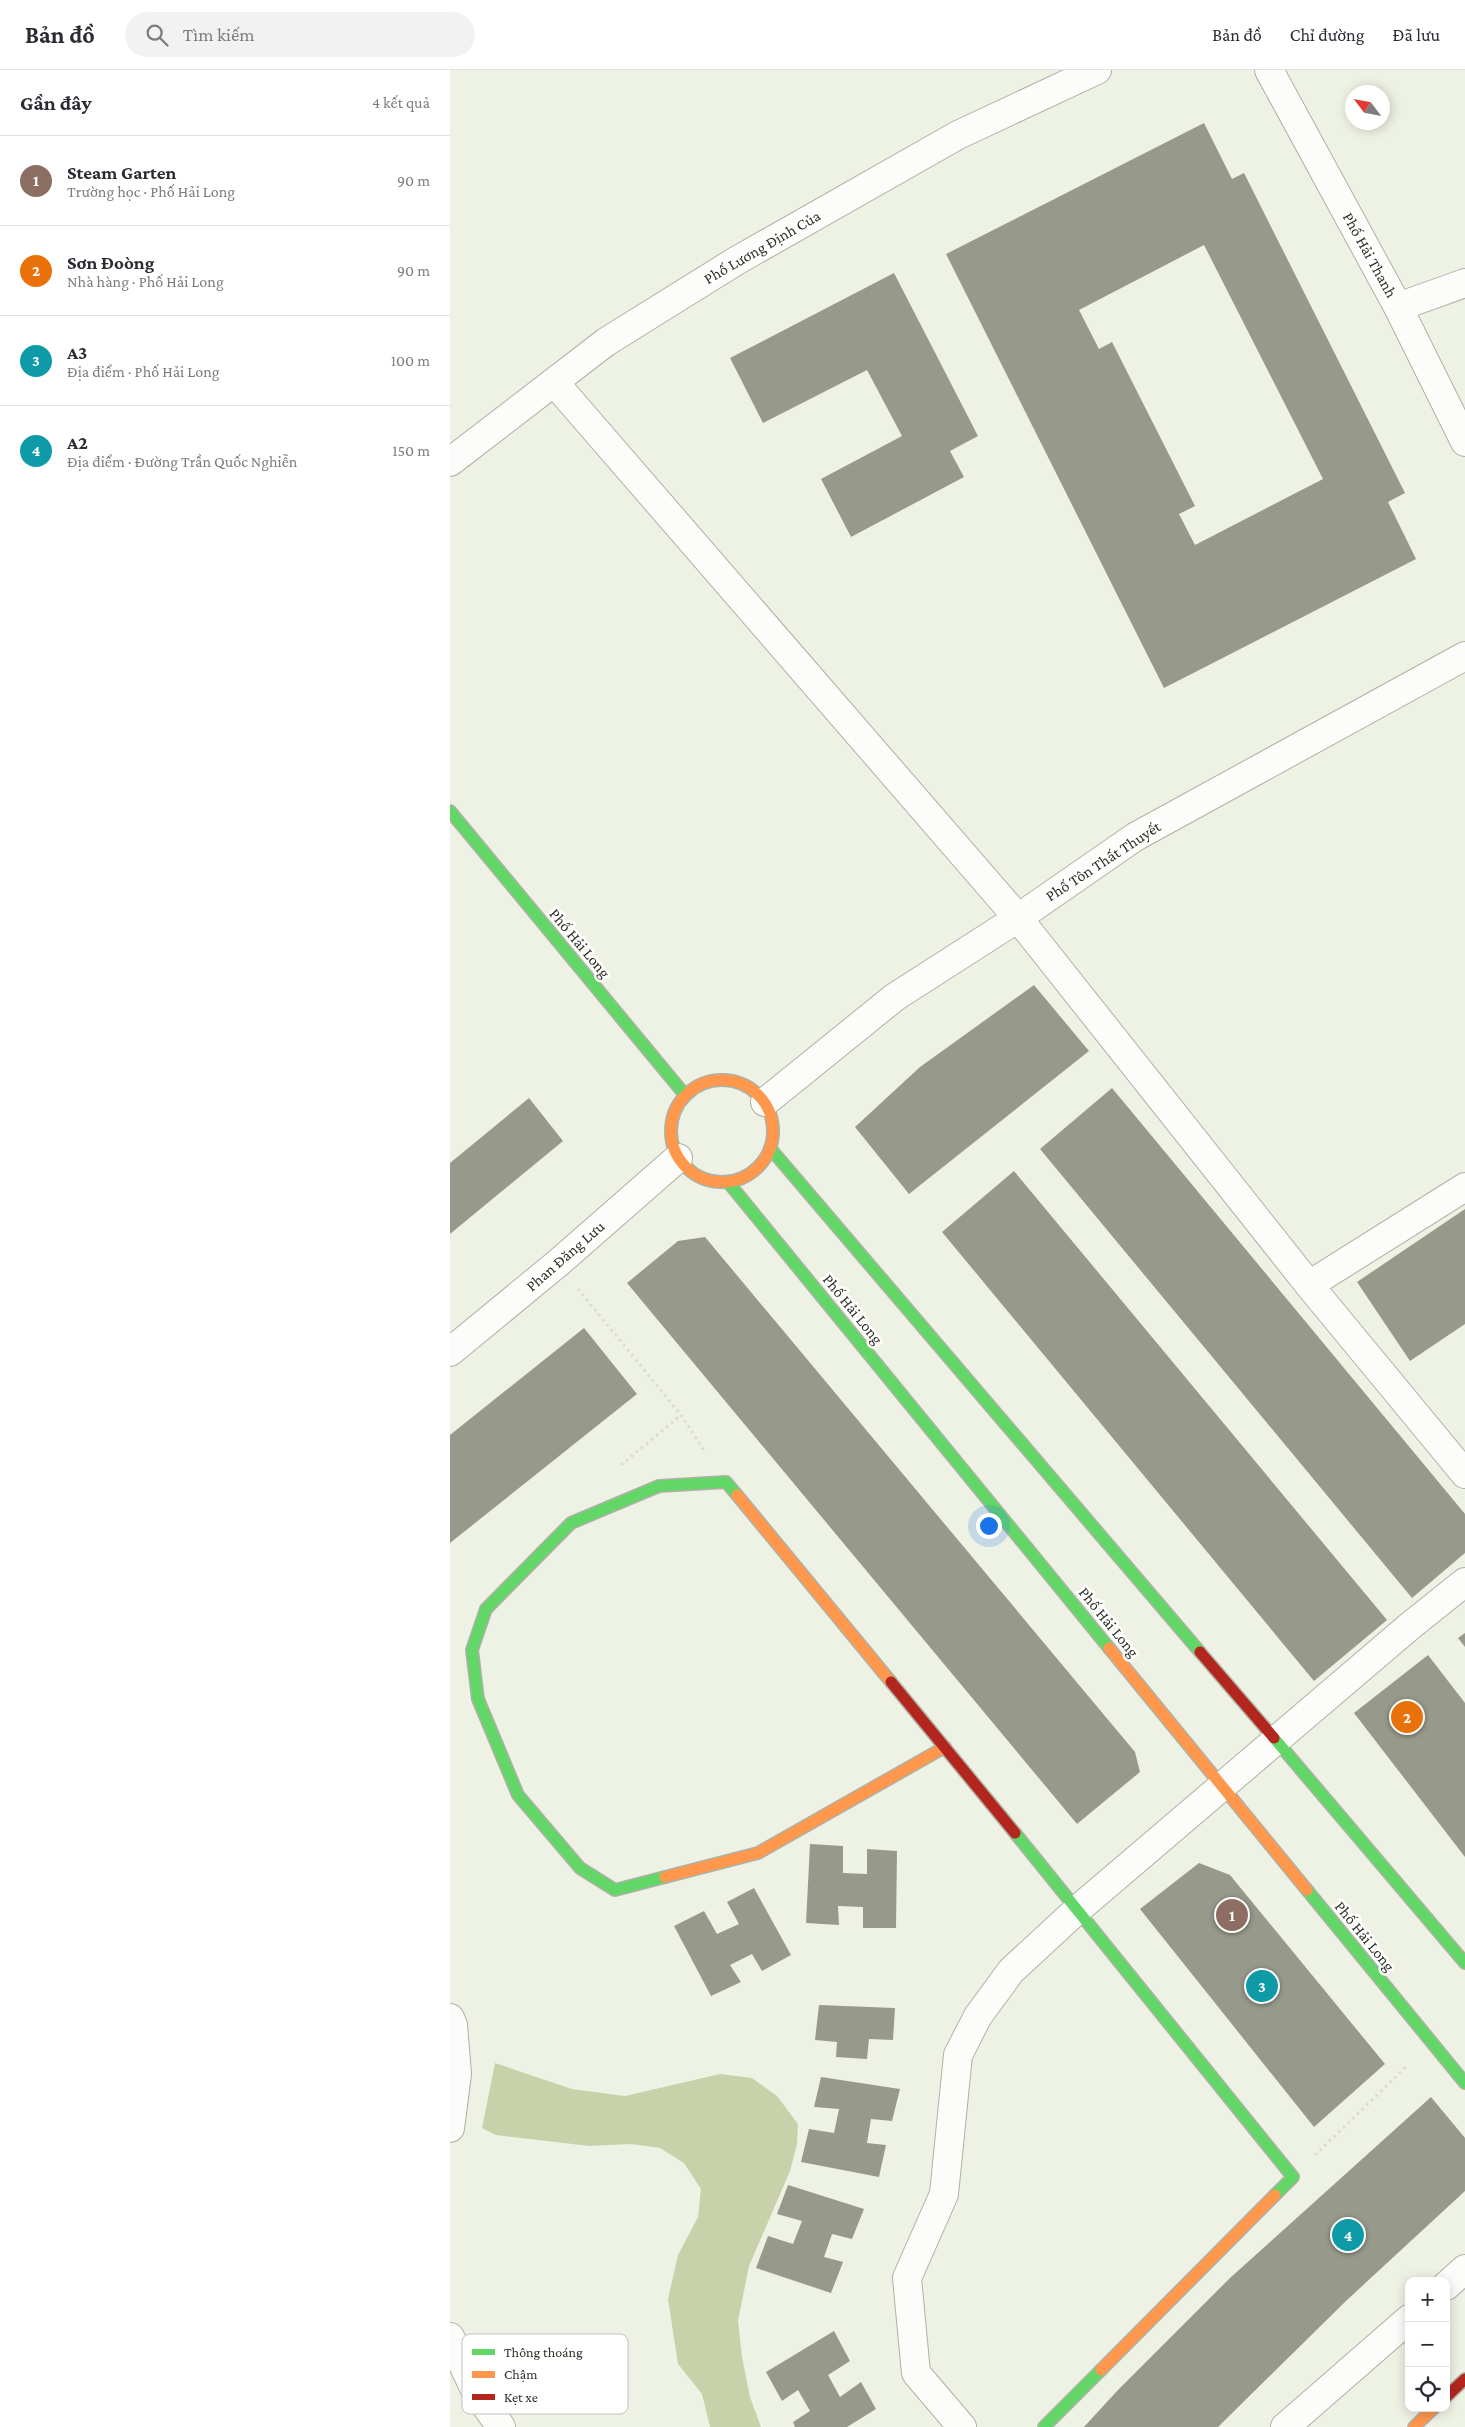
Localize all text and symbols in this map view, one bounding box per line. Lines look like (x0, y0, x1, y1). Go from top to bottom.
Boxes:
search box (125, 12, 475, 57)
text: Bản đồ (25, 21, 95, 48)
icon: search (143, 21, 171, 49)
text: Tìm kiếm (183, 24, 255, 45)
text: Bản đồ (1212, 25, 1262, 45)
text: Chỉ đường (1290, 25, 1364, 45)
text: Đã lưu (1392, 25, 1440, 45)
north arrow (1345, 85, 1390, 130)
text: Gần đây (20, 91, 92, 115)
text: 4 kết quả (372, 94, 430, 111)
text: Steam Garten (67, 162, 176, 183)
text: 1 (33, 172, 39, 189)
text: 90 m (397, 172, 430, 189)
text: Trường học · Phố Hải Long (67, 183, 235, 200)
street label: Phố Lương Định Của (701, 206, 824, 288)
street label: Phố Hải Thanh (1340, 210, 1401, 301)
text: Sơn Đoòng (67, 252, 154, 273)
text: 2 (32, 262, 40, 279)
text: 90 m (397, 262, 430, 279)
text: Nhà hàng · Phố Hải Long (67, 273, 224, 290)
text: A3 (67, 342, 87, 363)
text: 3 (32, 352, 40, 369)
text: 100 m (391, 352, 430, 369)
text: Địa điểm · Phố Hải Long (67, 363, 220, 380)
text: A2 (67, 432, 88, 453)
text: 4 (32, 442, 40, 459)
text: 150 m (392, 442, 430, 459)
text: Địa điểm · Đường Trần Quốc Nghiễn (67, 453, 297, 470)
street label: Phố Tôn Thất Thuyết (1042, 817, 1165, 905)
street label: Phố Hải Long (545, 905, 614, 982)
street label: Phan Đăng Lưu (522, 1217, 609, 1295)
street label: Phố Hải Long (819, 1271, 886, 1348)
your location (976, 1513, 1002, 1539)
street label: Phố Hải Long (1075, 1584, 1142, 1661)
pin: 2 (1391, 1698, 1423, 1736)
pin: 1 (1216, 1896, 1248, 1934)
street label: Phố Hải Long (1331, 1898, 1398, 1975)
pin: 3 (1246, 1967, 1278, 2005)
pin: 4 (1332, 2216, 1364, 2254)
map controls (1405, 2277, 1450, 2412)
button: + (1405, 2277, 1450, 2322)
button: − (1405, 2322, 1450, 2367)
legend (462, 2334, 628, 2414)
text: Thông thoáng (504, 2344, 583, 2360)
text: Chậm (504, 2366, 538, 2382)
button: locate (1405, 2367, 1450, 2412)
text: Kẹt xe (504, 2389, 538, 2405)

